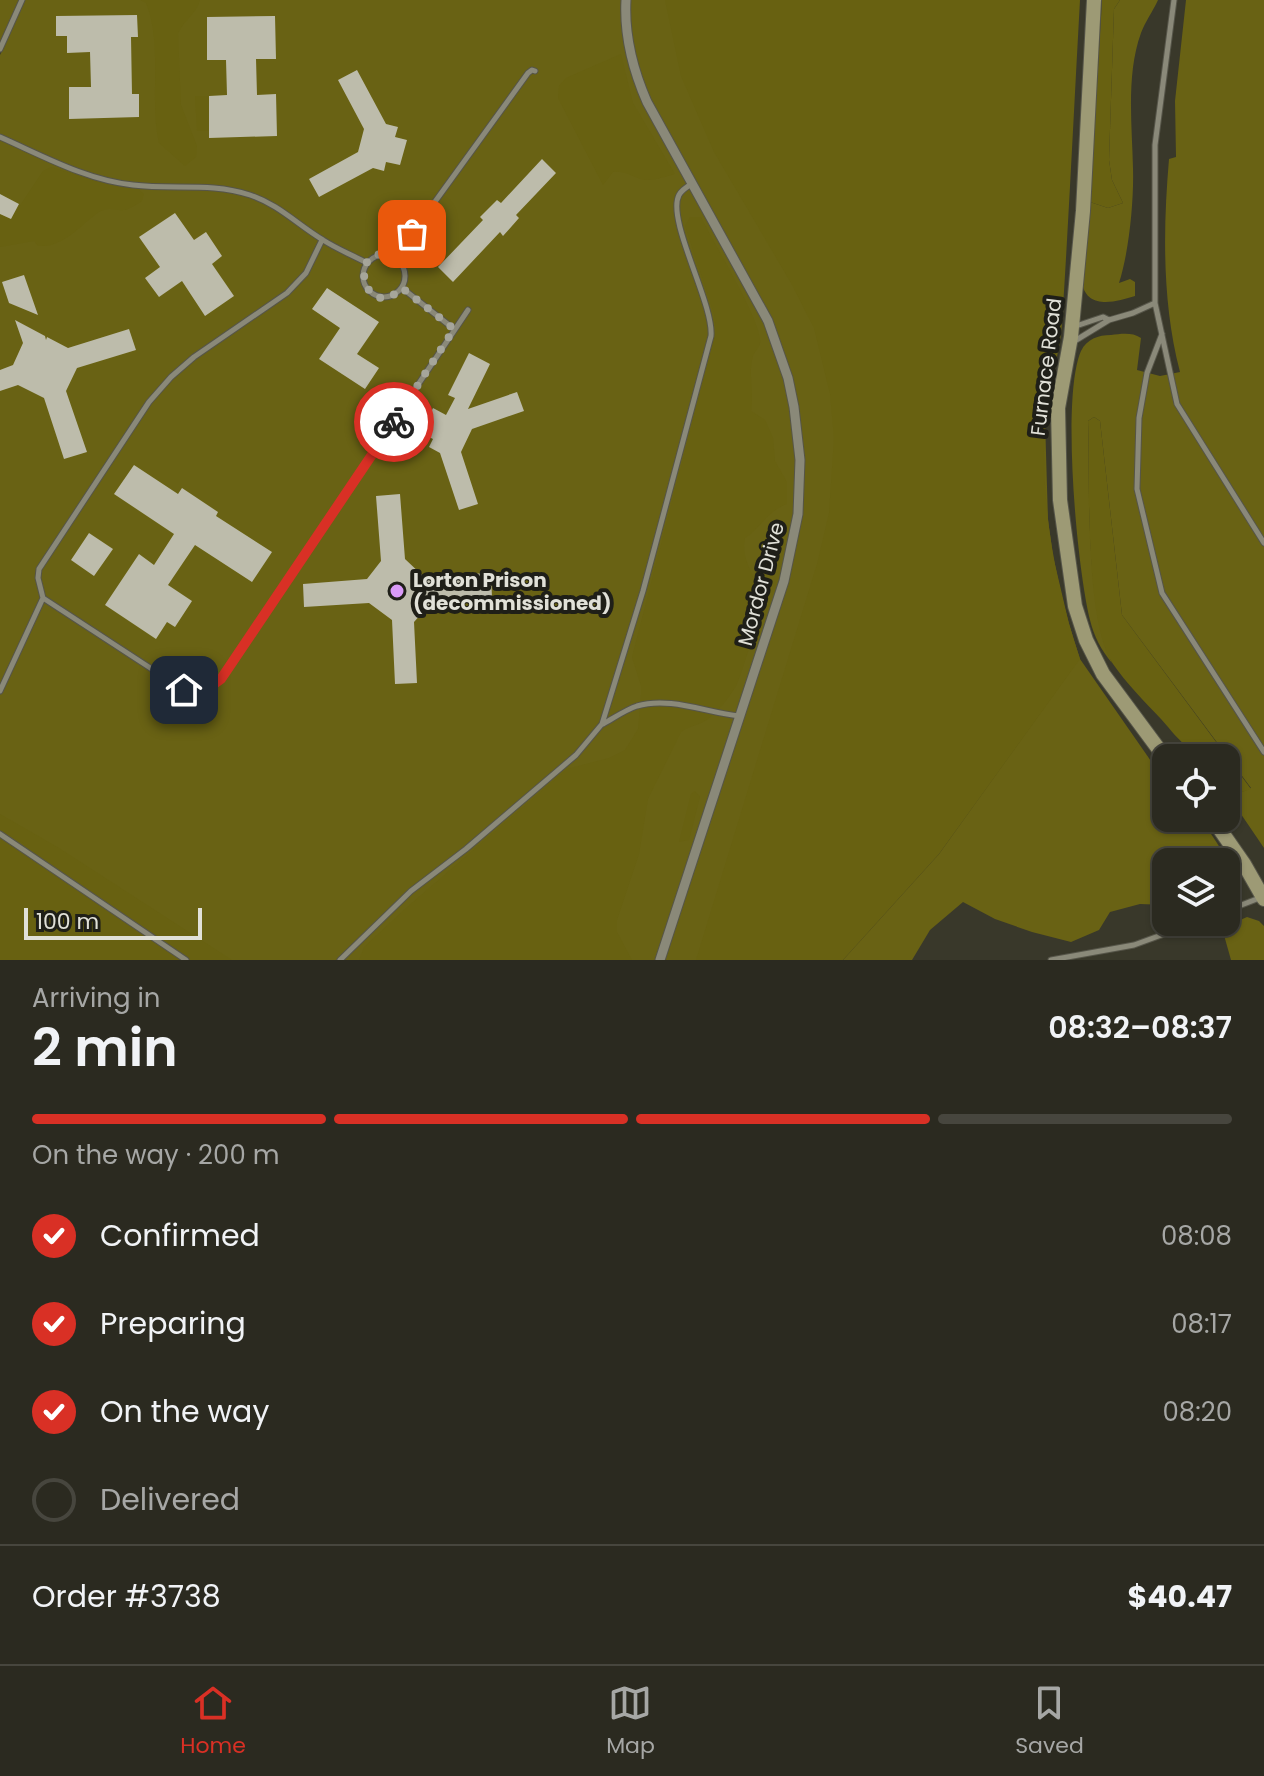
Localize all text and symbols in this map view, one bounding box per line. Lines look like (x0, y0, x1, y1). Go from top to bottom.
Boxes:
pin (378, 200, 446, 268)
icon: bag (390, 212, 434, 256)
street label: Furnace Road (1024, 297, 1068, 437)
courier (354, 382, 434, 462)
icon: bike (372, 400, 416, 444)
street label: Mordor Drive (731, 519, 791, 649)
place label: Lorton Prison (decommissioned) (413, 566, 611, 617)
marker: Lorton Prison (decommissioned) (388, 582, 406, 600)
pin (150, 656, 218, 724)
icon: home (162, 668, 206, 712)
map controls (1152, 744, 1240, 936)
button: locate (1152, 744, 1240, 832)
button: layers (1152, 848, 1240, 936)
scale bar (24, 904, 202, 940)
text: 100 m (36, 906, 99, 937)
text: Arriving in (32, 980, 161, 1016)
text: 08:32–08:37 (1048, 1006, 1232, 1049)
text: 2 min (32, 1011, 178, 1084)
text: On the way · 200 m (32, 1137, 279, 1173)
icon: check (32, 1214, 76, 1258)
text: Confirmed (100, 1214, 260, 1257)
text: 08:08 (1161, 1218, 1232, 1254)
icon: check (32, 1302, 76, 1346)
text: Preparing (100, 1302, 246, 1345)
text: 08:17 (1171, 1306, 1232, 1342)
icon: check (32, 1390, 76, 1434)
text: On the way (100, 1390, 269, 1433)
text: 08:20 (1162, 1394, 1232, 1430)
text: Delivered (100, 1478, 240, 1521)
text: Order #3738 (32, 1575, 221, 1618)
text: $40.47 (1128, 1575, 1232, 1618)
tab: Home (180, 1681, 246, 1762)
tab: Map (606, 1681, 655, 1762)
tab: Saved (1015, 1681, 1084, 1762)

